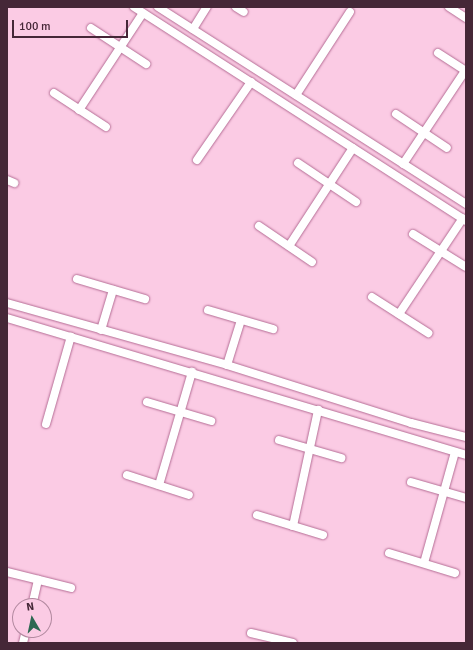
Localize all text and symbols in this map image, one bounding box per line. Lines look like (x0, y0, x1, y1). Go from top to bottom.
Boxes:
scale bar (14, 12, 130, 38)
text: 100 m (19, 19, 51, 34)
north arrow (12, 598, 52, 638)
text: N (25, 600, 35, 614)

